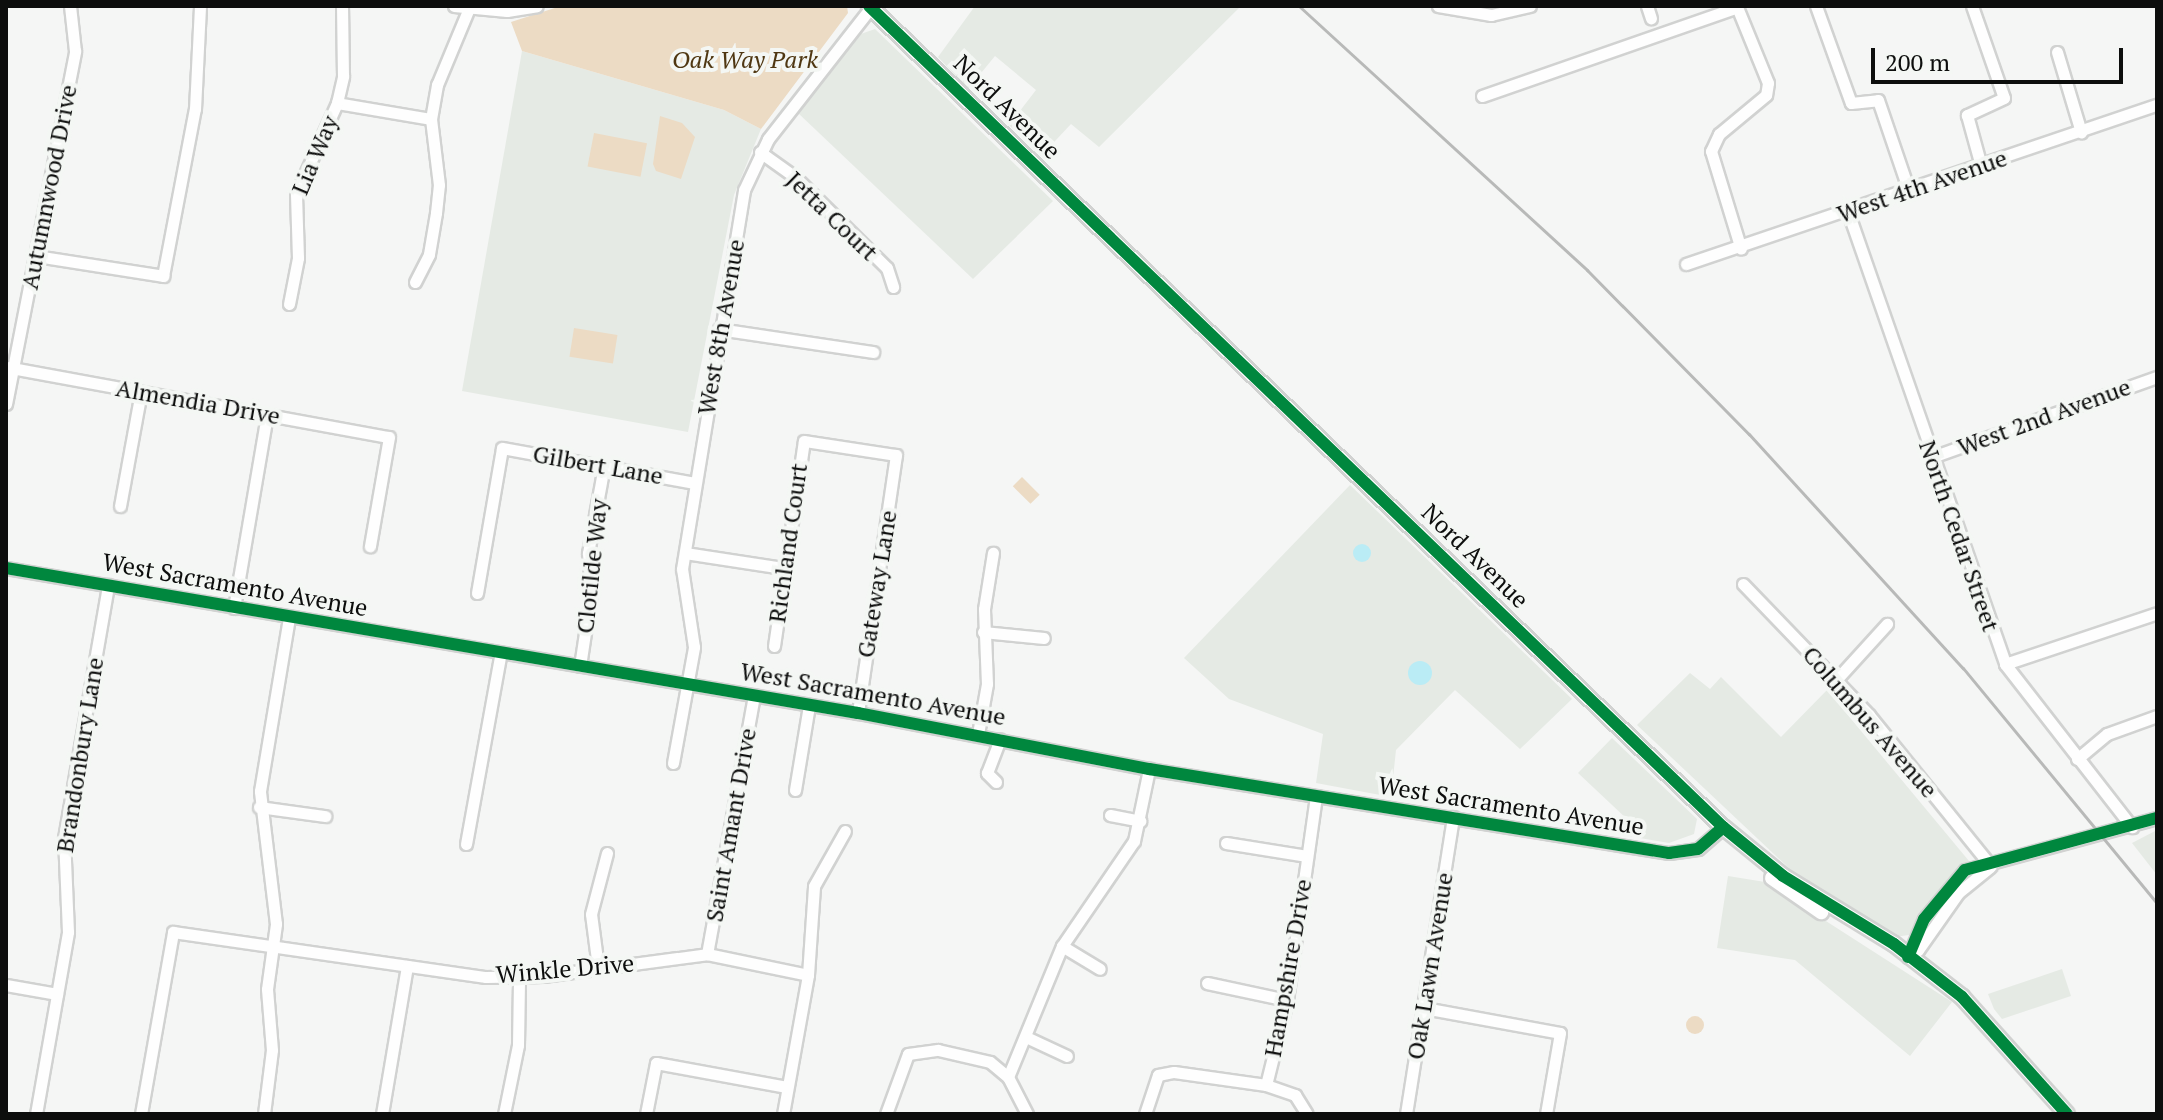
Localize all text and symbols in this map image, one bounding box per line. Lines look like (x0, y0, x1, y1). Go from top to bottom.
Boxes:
scale bar (1875, 32, 2127, 82)
park label: Oak Way Park (672, 46, 818, 74)
text: 200 m (1885, 46, 1950, 78)
street label: Nord Avenue (947, 49, 1067, 165)
street label: Autumnwood Drive (15, 82, 83, 292)
street label: Lia Way (285, 111, 345, 199)
street label: West 4th Avenue (1833, 143, 2011, 229)
street label: Jetta Court (780, 165, 884, 267)
street label: West 8th Avenue (691, 237, 751, 417)
street label: West 2nd Avenue (1953, 372, 2135, 462)
street label: Almendia Drive (114, 373, 282, 431)
street label: North Cedar Street (1913, 437, 2005, 635)
street label: Gilbert Lane (531, 439, 665, 491)
street label: Richland Court (763, 461, 813, 625)
street label: Clotilde Way (571, 497, 613, 635)
street label: Nord Avenue (1415, 498, 1535, 614)
street label: Gateway Lane (851, 508, 903, 660)
street label: West Sacramento Avenue (100, 547, 370, 623)
street label: Columbus Avenue (1796, 640, 1944, 804)
street label: Brandonbury Lane (50, 655, 110, 855)
street label: West Sacramento Avenue (738, 656, 1008, 732)
street label: Saint Amant Drive (700, 726, 762, 924)
street label: West Sacramento Avenue (1376, 771, 1646, 841)
street label: Oak Lawn Avenue (1401, 870, 1459, 1062)
street label: Hampshire Drive (1258, 877, 1318, 1059)
street label: Winkle Drive (495, 949, 635, 989)

